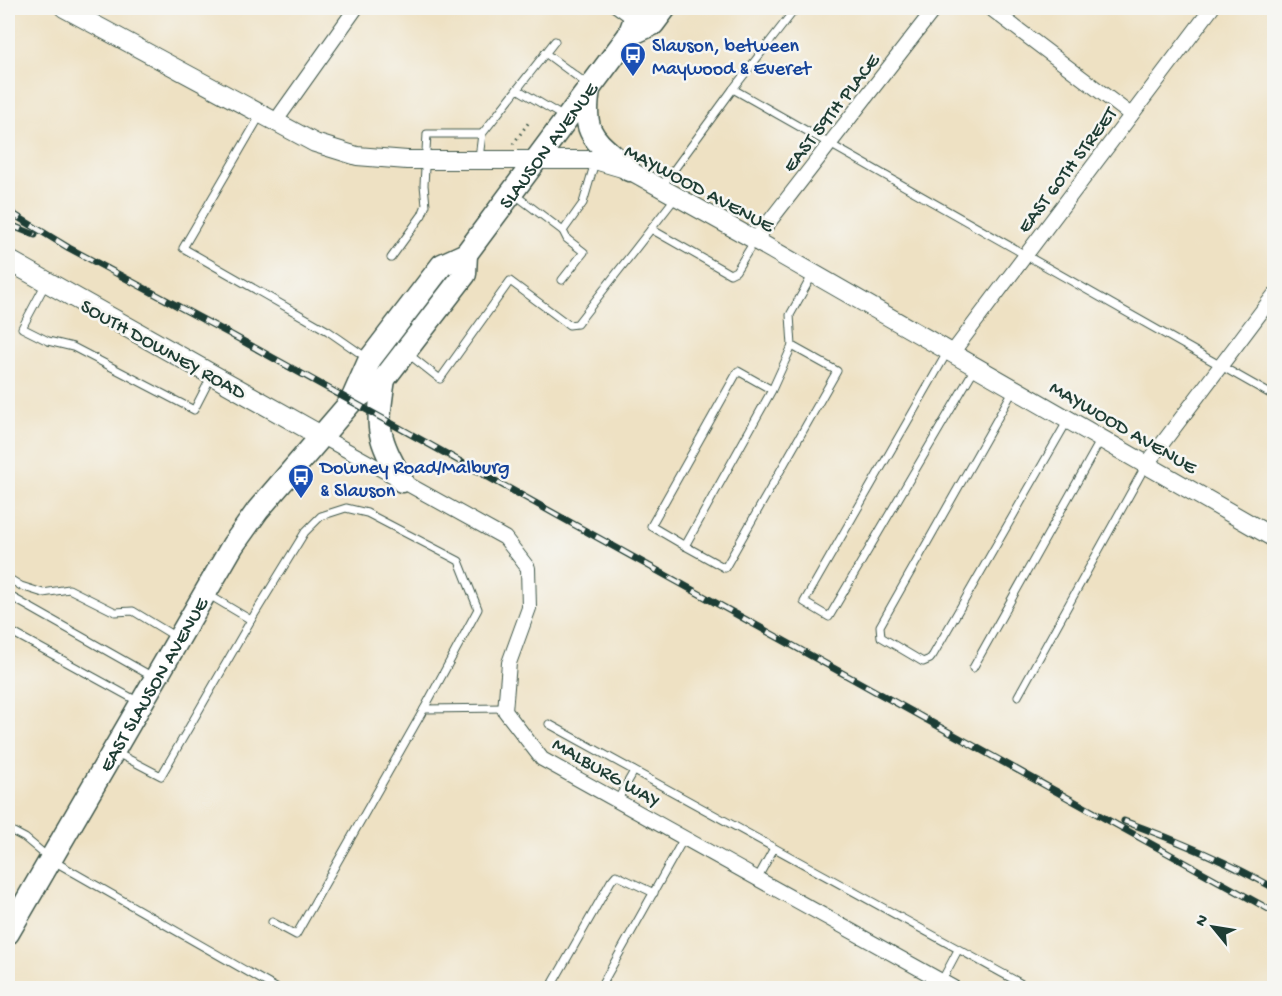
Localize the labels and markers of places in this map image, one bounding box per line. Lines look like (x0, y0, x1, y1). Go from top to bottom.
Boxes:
place label: Slauson, between Maywood & Everet (652, 36, 812, 82)
bus stop icon: Slauson, between Maywood & Everet (618, 40, 648, 78)
place label: Downey Road/Malburg & Slauson (318, 458, 510, 504)
bus stop icon: Downey Road/Malburg & Slauson (286, 462, 316, 500)

